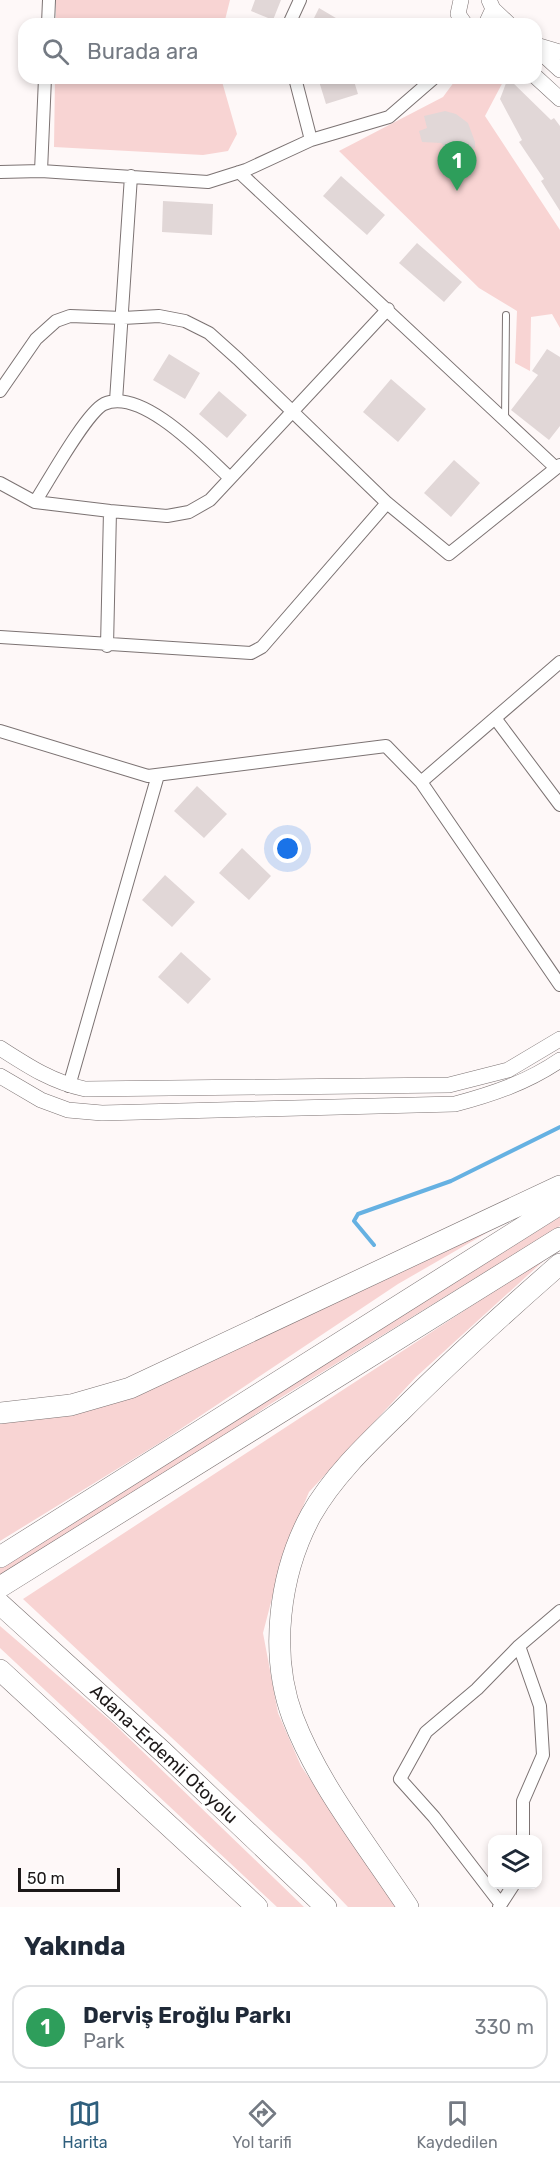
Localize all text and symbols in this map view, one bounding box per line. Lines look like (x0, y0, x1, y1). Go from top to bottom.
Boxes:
search box (18, 18, 542, 84)
icon: search (39, 35, 72, 68)
text: Burada ara (87, 38, 198, 65)
pin: 1 (438, 142, 476, 191)
your location (273, 834, 302, 863)
street label: Adana-Erdemli Otoyolu (86, 1680, 242, 1828)
map controls (488, 1835, 542, 1889)
button: layers (488, 1835, 542, 1889)
scale bar (18, 1865, 120, 1892)
text: 50 m (27, 1869, 65, 1888)
text: Yakında (24, 1931, 126, 1962)
text: Derviş Eroğlu Parkı (83, 2002, 291, 2029)
text: 1 (41, 2015, 50, 2039)
text: 330 m (475, 2015, 534, 2039)
text: Park (83, 2029, 125, 2053)
tab: Harita (62, 2097, 108, 2152)
tab: Yol tarifi (232, 2097, 292, 2152)
tab: Kaydedilen (417, 2097, 498, 2152)

